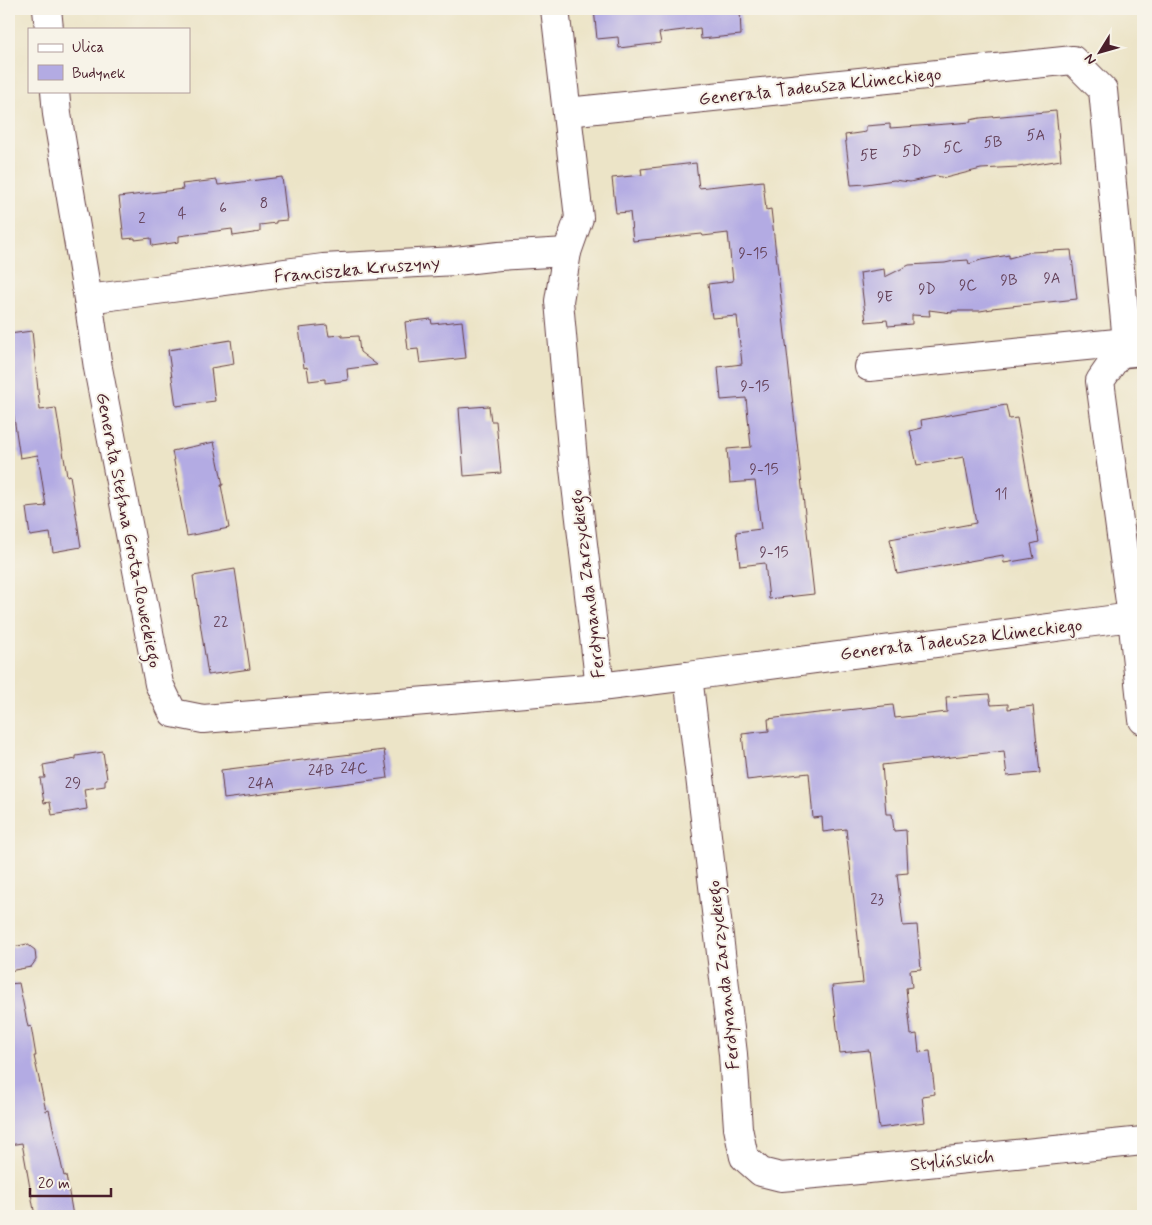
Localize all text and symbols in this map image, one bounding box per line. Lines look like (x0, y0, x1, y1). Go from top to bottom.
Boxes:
legend (28, 28, 190, 92)
north arrow (1074, 28, 1124, 78)
text: Ulica (72, 38, 105, 58)
text: N (1080, 50, 1100, 68)
street label: Generała Tadeusza Klimeckiego (698, 62, 943, 112)
text: Budynek (72, 64, 126, 84)
house number: 5A (1027, 126, 1045, 146)
house number: 5B (984, 133, 1002, 153)
house number: 5C (943, 138, 963, 158)
house number: 5D (902, 142, 922, 162)
house number: 5E (860, 146, 878, 166)
house number: 8 (260, 194, 268, 214)
house number: 6 (219, 199, 227, 219)
house number: 4 (178, 204, 187, 224)
house number: 2 (138, 209, 146, 229)
house number: 9-15 (739, 244, 767, 264)
street label: Franciszka Kruszyny (273, 251, 441, 289)
house number: 9A (1043, 269, 1061, 289)
house number: 9B (1001, 271, 1017, 291)
house number: 9C (959, 276, 977, 296)
house number: 9D (918, 280, 936, 300)
house number: 9E (877, 288, 893, 308)
house number: 9-15 (741, 377, 769, 397)
street label: Generała Stefana Grota-Roweckiego (88, 390, 167, 670)
house number: 9-15 (750, 460, 778, 480)
house number: 11 (994, 485, 1008, 505)
street label: Ferdynanda Zarzyckiego (564, 488, 613, 680)
house number: 9-15 (760, 543, 788, 563)
house number: 22 (213, 613, 229, 633)
street label: Generała Tadeusza Klimeckiego (839, 613, 1084, 667)
house number: 24C (340, 759, 368, 779)
house number: 24B (308, 761, 334, 781)
house number: 29 (65, 774, 81, 794)
house number: 24A (248, 774, 274, 794)
street label: Ferdynanda Zarzyckiego (702, 879, 748, 1071)
house number: 23 (870, 890, 884, 910)
street label: Stylińskich (909, 1145, 995, 1177)
scale bar (30, 1165, 111, 1197)
text: 20 m (38, 1174, 70, 1194)

